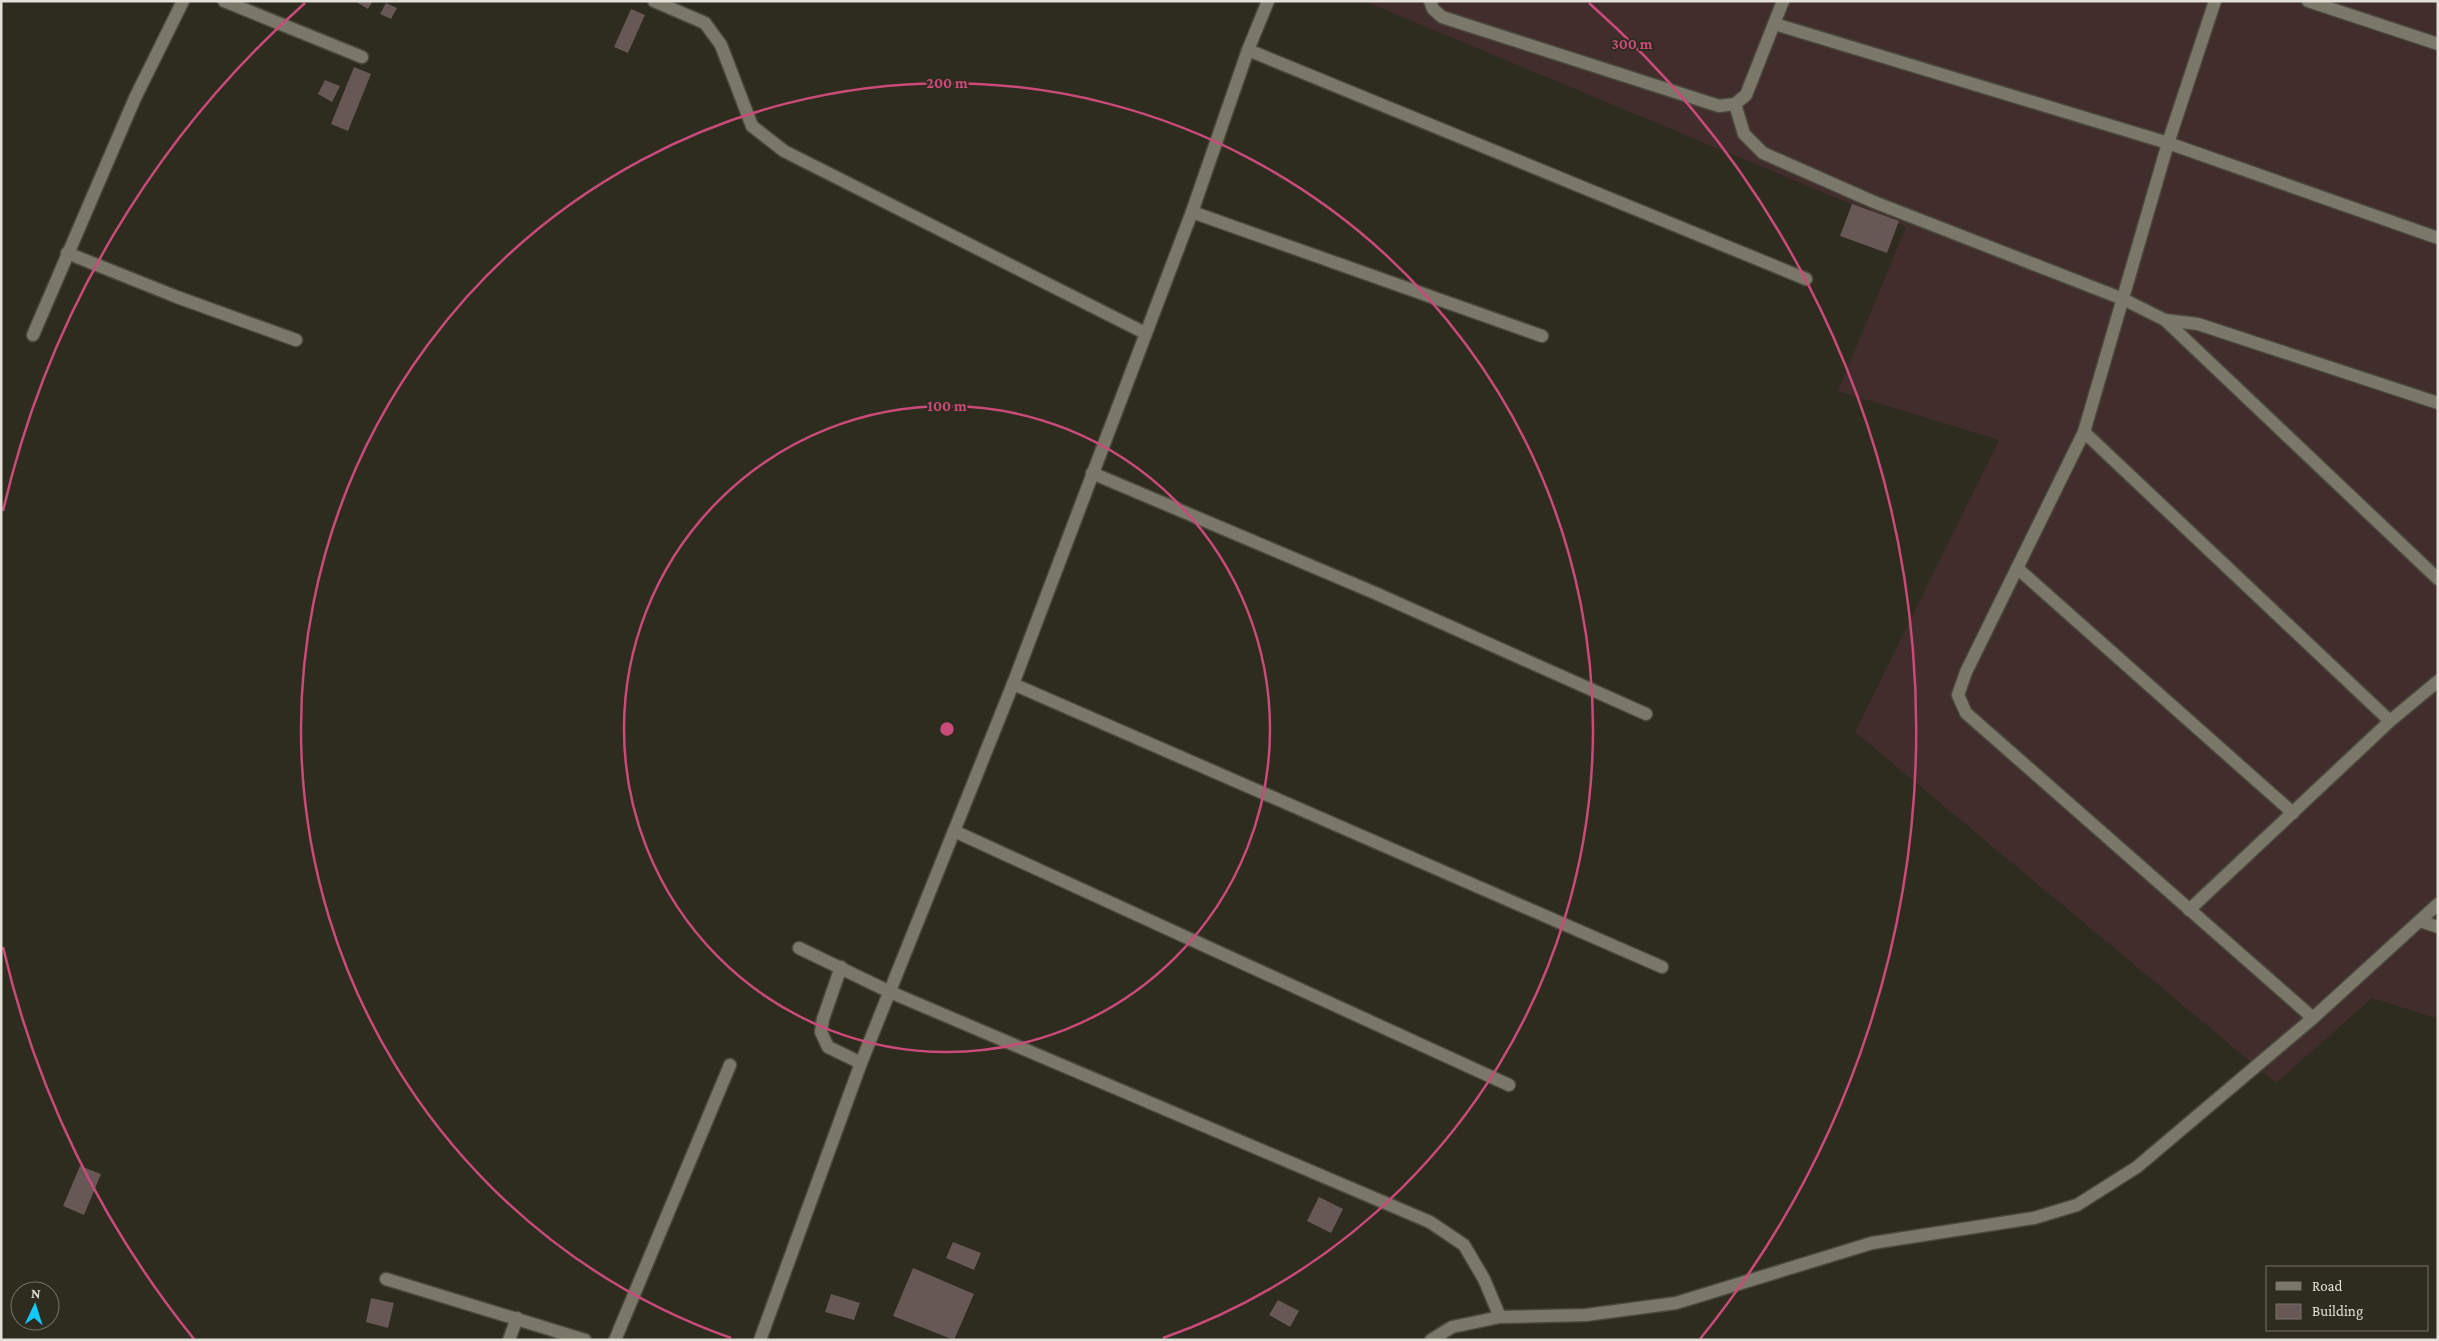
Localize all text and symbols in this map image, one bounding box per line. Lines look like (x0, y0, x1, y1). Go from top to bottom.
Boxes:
text: 300 m (1611, 36, 1653, 52)
text: 200 m (926, 75, 968, 91)
text: 100 m (927, 398, 967, 414)
centre of rings (938, 720, 956, 738)
legend (2266, 1266, 2429, 1331)
text: Road (2312, 1278, 2343, 1294)
north arrow (10, 1281, 60, 1331)
text: N (31, 1285, 42, 1301)
text: Building (2312, 1303, 2363, 1320)

